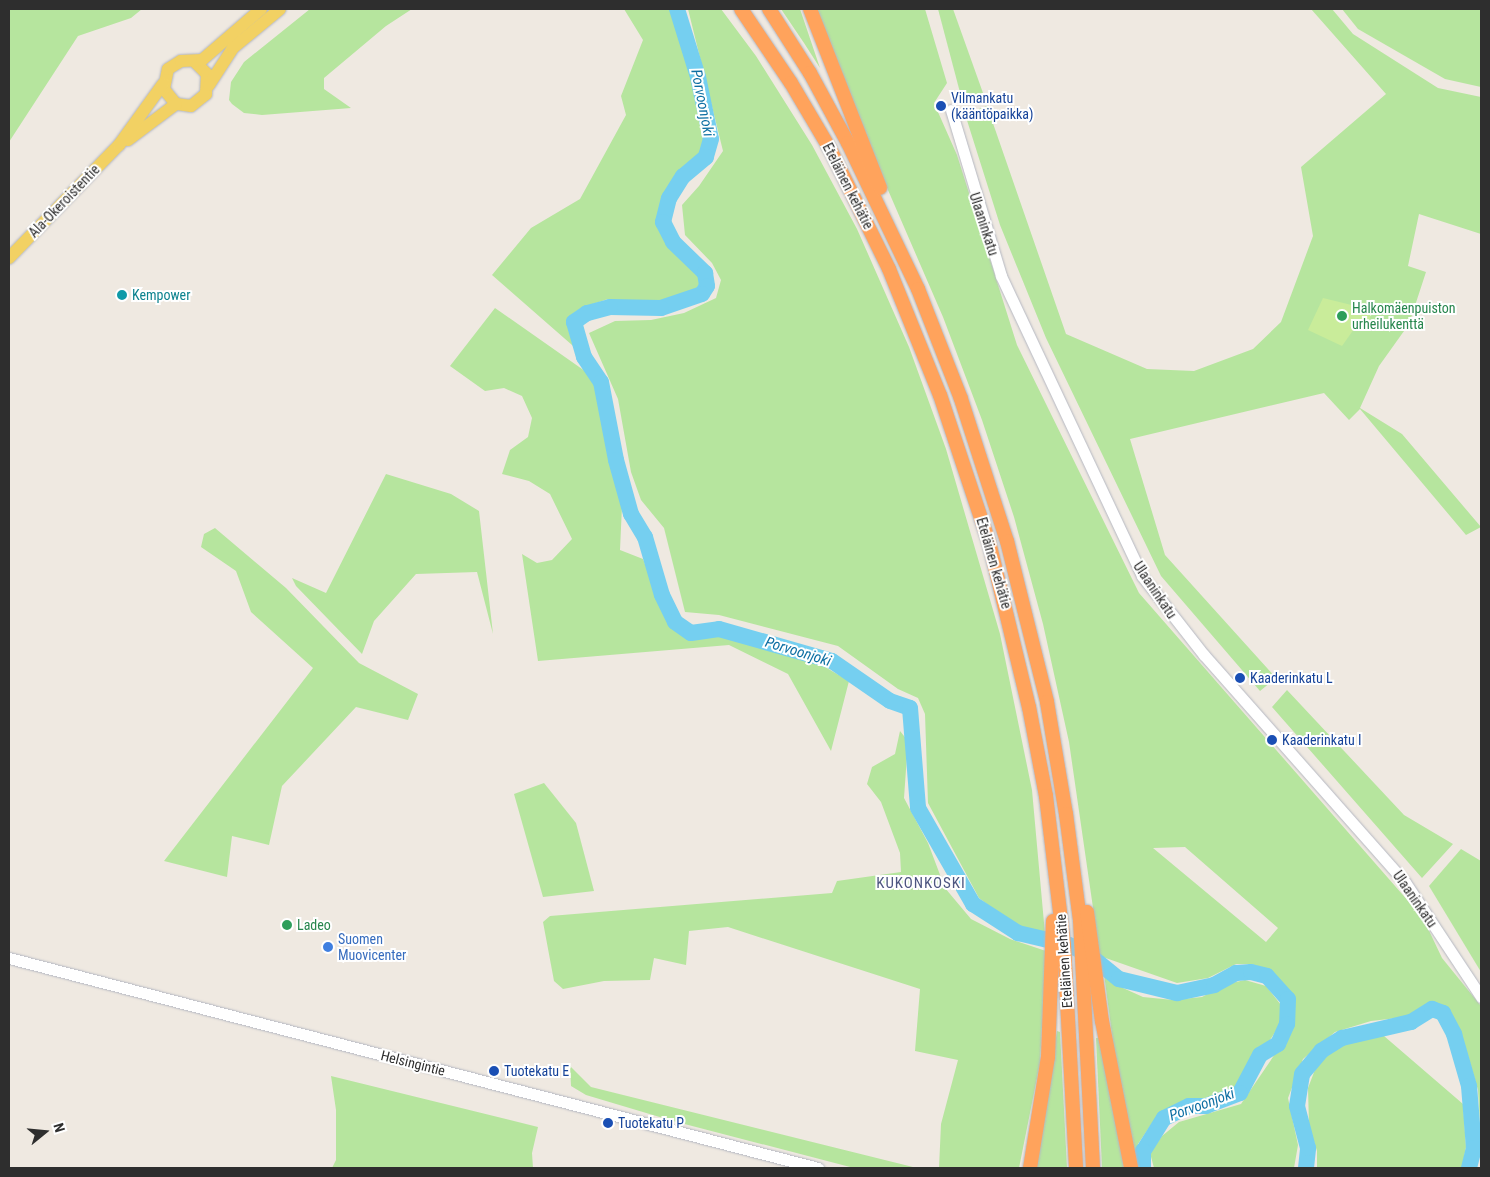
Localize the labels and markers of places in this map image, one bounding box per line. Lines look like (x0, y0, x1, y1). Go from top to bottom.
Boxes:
place label: Vilmankatu (kääntöpaikka) (951, 90, 1034, 122)
marker: Vilmankatu (kääntöpaikka) (935, 100, 947, 112)
place label: Kempower (132, 287, 190, 303)
marker: Kempower (116, 289, 128, 301)
place label: Halkomäenpuiston urheilukenttä (1352, 300, 1456, 332)
marker: Halkomäenpuiston urheilukenttä (1336, 310, 1348, 322)
place label: Kaaderinkatu L (1250, 670, 1333, 686)
marker: Kaaderinkatu L (1234, 672, 1246, 684)
place label: Kaaderinkatu I (1282, 732, 1361, 748)
marker: Kaaderinkatu I (1266, 734, 1278, 746)
place label: Ladeo (297, 917, 331, 933)
marker: Ladeo (281, 919, 293, 931)
place label: Suomen Muovicenter (338, 931, 406, 964)
marker: Suomen Muovicenter (322, 941, 334, 953)
place label: Tuotekatu E (504, 1063, 569, 1079)
marker: Tuotekatu E (488, 1065, 500, 1077)
place label: Tuotekatu P (618, 1115, 684, 1131)
marker: Tuotekatu P (602, 1117, 614, 1129)

